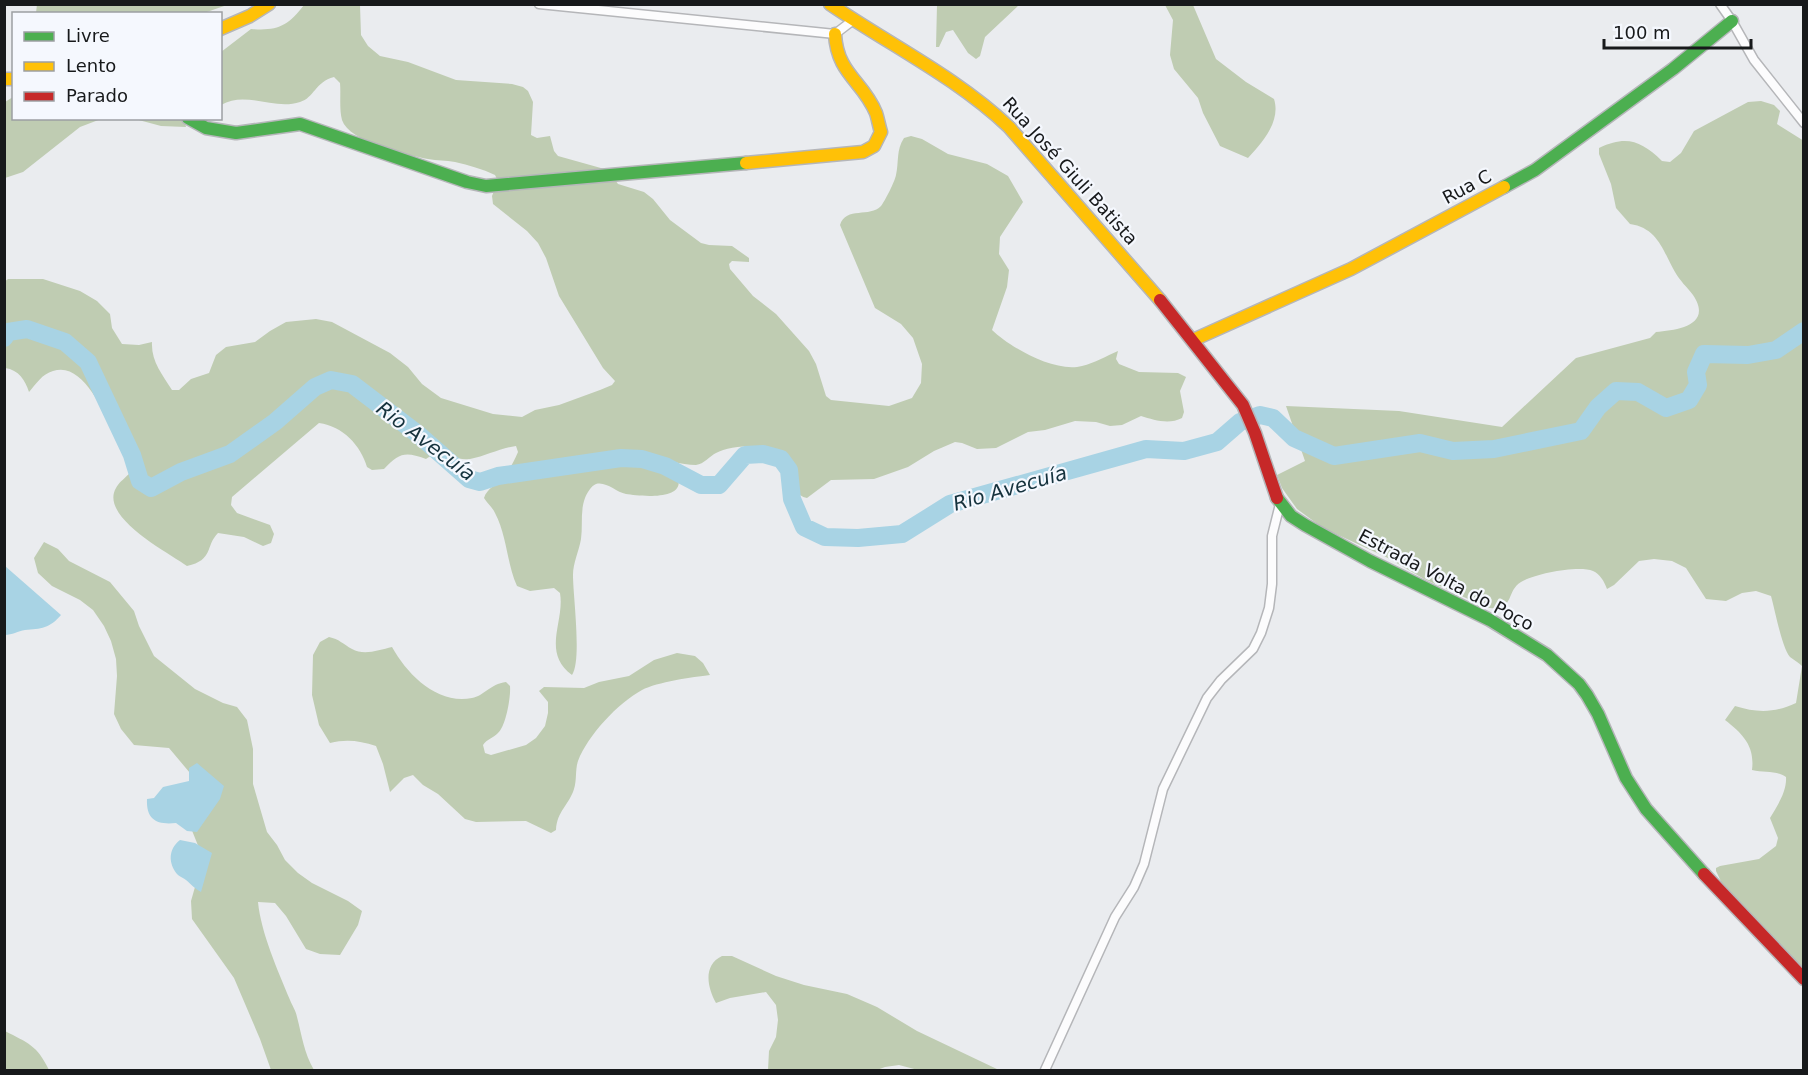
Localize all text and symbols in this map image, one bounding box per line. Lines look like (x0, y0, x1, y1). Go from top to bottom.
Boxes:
legend (12, 12, 222, 120)
scale bar (1604, 12, 1751, 50)
text: 100 m (1613, 22, 1671, 43)
text: Livre (66, 25, 110, 46)
text: Lento (66, 55, 116, 76)
text: Parado (66, 85, 128, 106)
street label: Rua José Giuli Batista (999, 93, 1142, 249)
street label: Rua C (1439, 165, 1495, 208)
water label: Rio Avecuía (372, 396, 480, 486)
water label: Rio Avecuía (950, 460, 1070, 516)
street label: Estrada Volta do Poço (1355, 524, 1537, 635)

